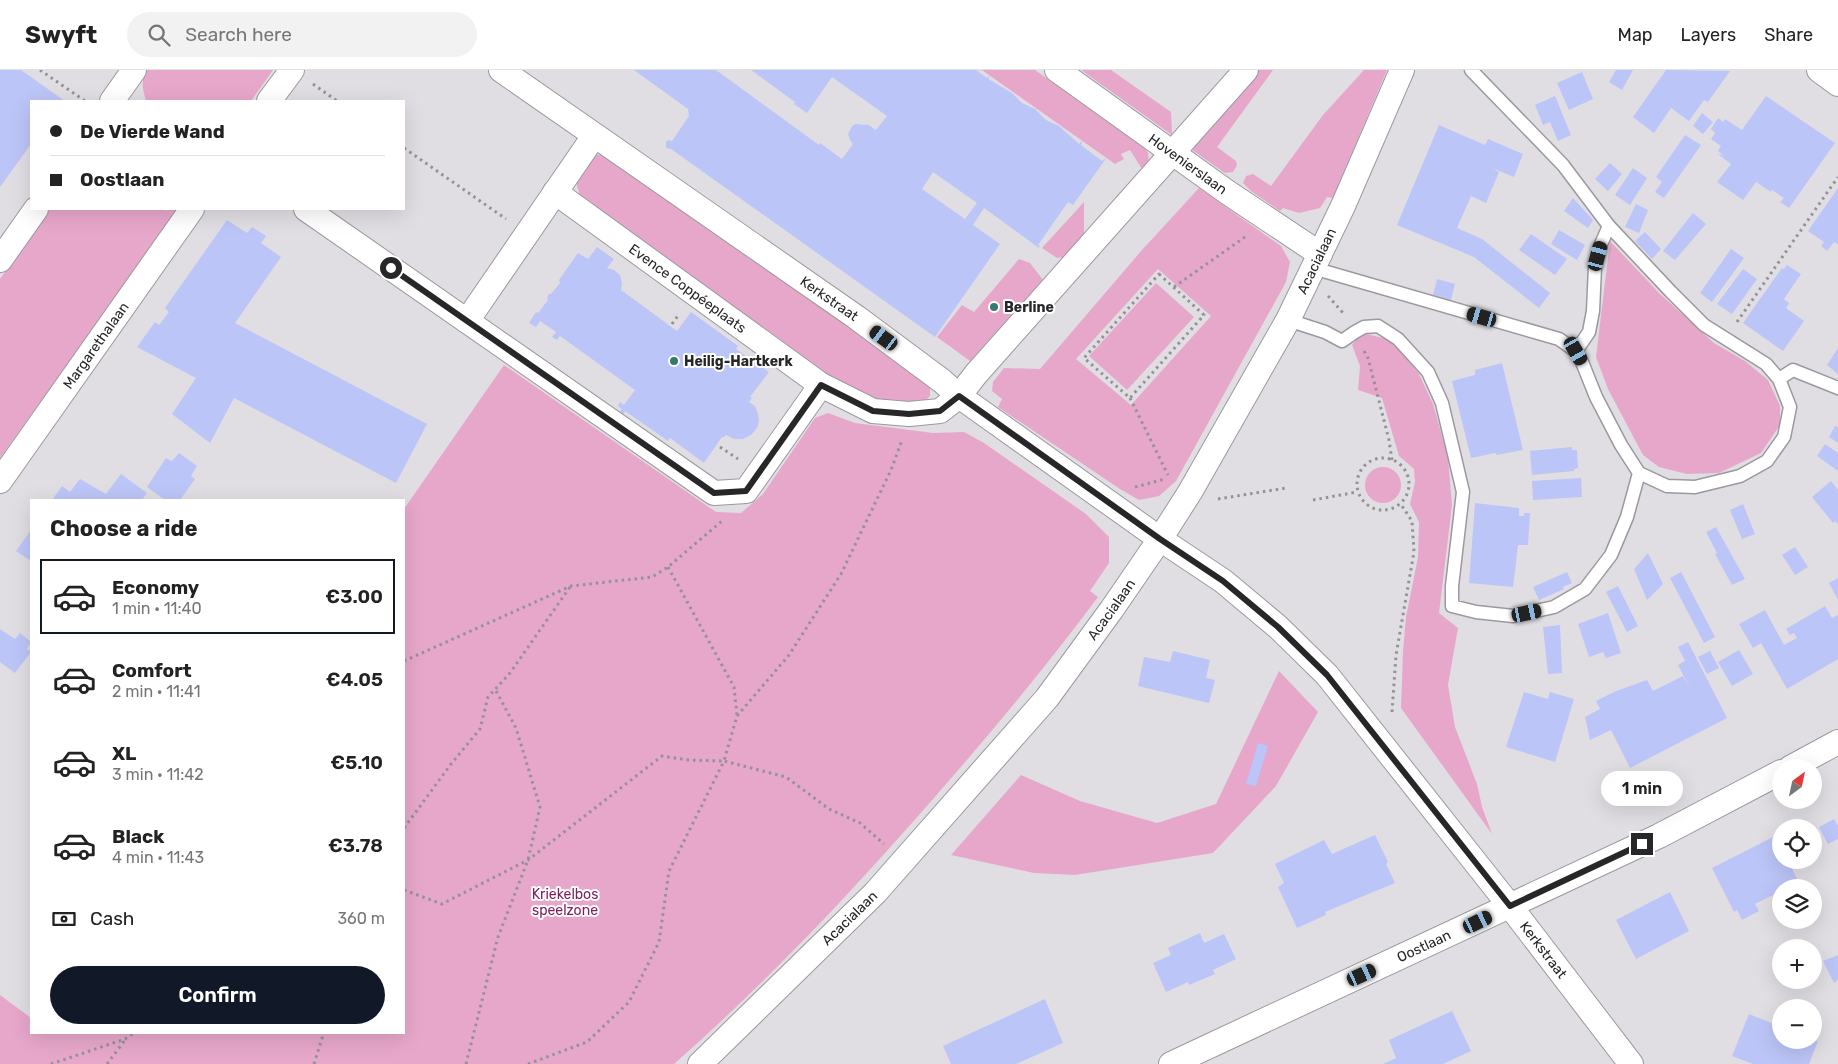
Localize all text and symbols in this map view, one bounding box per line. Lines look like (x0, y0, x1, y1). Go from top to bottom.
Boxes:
search box (127, 12, 477, 57)
text: Swyft (25, 21, 97, 49)
icon: search (145, 21, 173, 49)
text: Search here (185, 23, 292, 46)
text: Map (1618, 24, 1653, 46)
text: Layers (1681, 24, 1736, 46)
text: Share (1764, 24, 1813, 46)
text: De Vierde Wand (80, 120, 225, 143)
street label: Hovenierslaan (1145, 130, 1230, 198)
text: Oostlaan (80, 168, 165, 191)
street label: Acacialaan (1293, 225, 1340, 297)
street label: Evence Coppéeplaats (626, 240, 750, 337)
car (1586, 240, 1609, 272)
route start (380, 257, 402, 279)
street label: Kerkstraat (797, 272, 862, 325)
street label: Margarethalaan (59, 299, 132, 392)
place label: Berline (1004, 299, 1054, 316)
marker: Berline (988, 301, 1000, 313)
car (1465, 306, 1498, 328)
car (867, 323, 900, 353)
car (1562, 334, 1589, 368)
place label: Heilig-Hartkerk (684, 353, 793, 370)
marker: Heilig-Hartkerk (668, 355, 680, 367)
text: Choose a ride (50, 515, 197, 542)
icon: car (52, 574, 97, 619)
text: Economy (112, 576, 199, 599)
street label: Acacialaan (1084, 576, 1139, 643)
text: €3.00 (326, 585, 383, 608)
text: 1 min · 11:40 (112, 599, 202, 618)
car (1510, 603, 1543, 623)
icon: car (52, 657, 97, 702)
text: Comfort (112, 659, 192, 682)
text: €4.05 (326, 668, 383, 691)
text: 2 min · 11:41 (112, 682, 200, 701)
icon: car (52, 740, 97, 785)
text: XL (112, 742, 136, 765)
text: €5.10 (331, 751, 383, 774)
north arrow (1772, 759, 1822, 809)
map controls (1772, 759, 1822, 1049)
text: 3 min · 11:42 (112, 765, 204, 784)
callout: 1 min (1601, 772, 1683, 806)
text: 1 min (1622, 779, 1662, 798)
button: locate (1772, 819, 1822, 869)
icon: car (52, 823, 97, 868)
text: Black (112, 825, 164, 848)
route end (1631, 833, 1653, 855)
text: €3.78 (328, 834, 383, 857)
text: 4 min · 11:43 (112, 848, 204, 867)
button: layers (1772, 879, 1822, 929)
park label: Kriekelbos speelzone (532, 886, 598, 919)
street label: Acacialaan (818, 887, 881, 949)
icon: cash (50, 905, 78, 933)
text: Cash (90, 907, 134, 930)
text: 360 m (337, 909, 385, 928)
car (1461, 909, 1494, 935)
street label: Kerkstraat (1516, 918, 1571, 982)
street label: Oostlaan (1394, 926, 1453, 966)
button: + (1772, 939, 1822, 989)
car (1345, 962, 1378, 988)
button: Confirm (50, 966, 385, 1024)
button: − (1772, 999, 1822, 1049)

